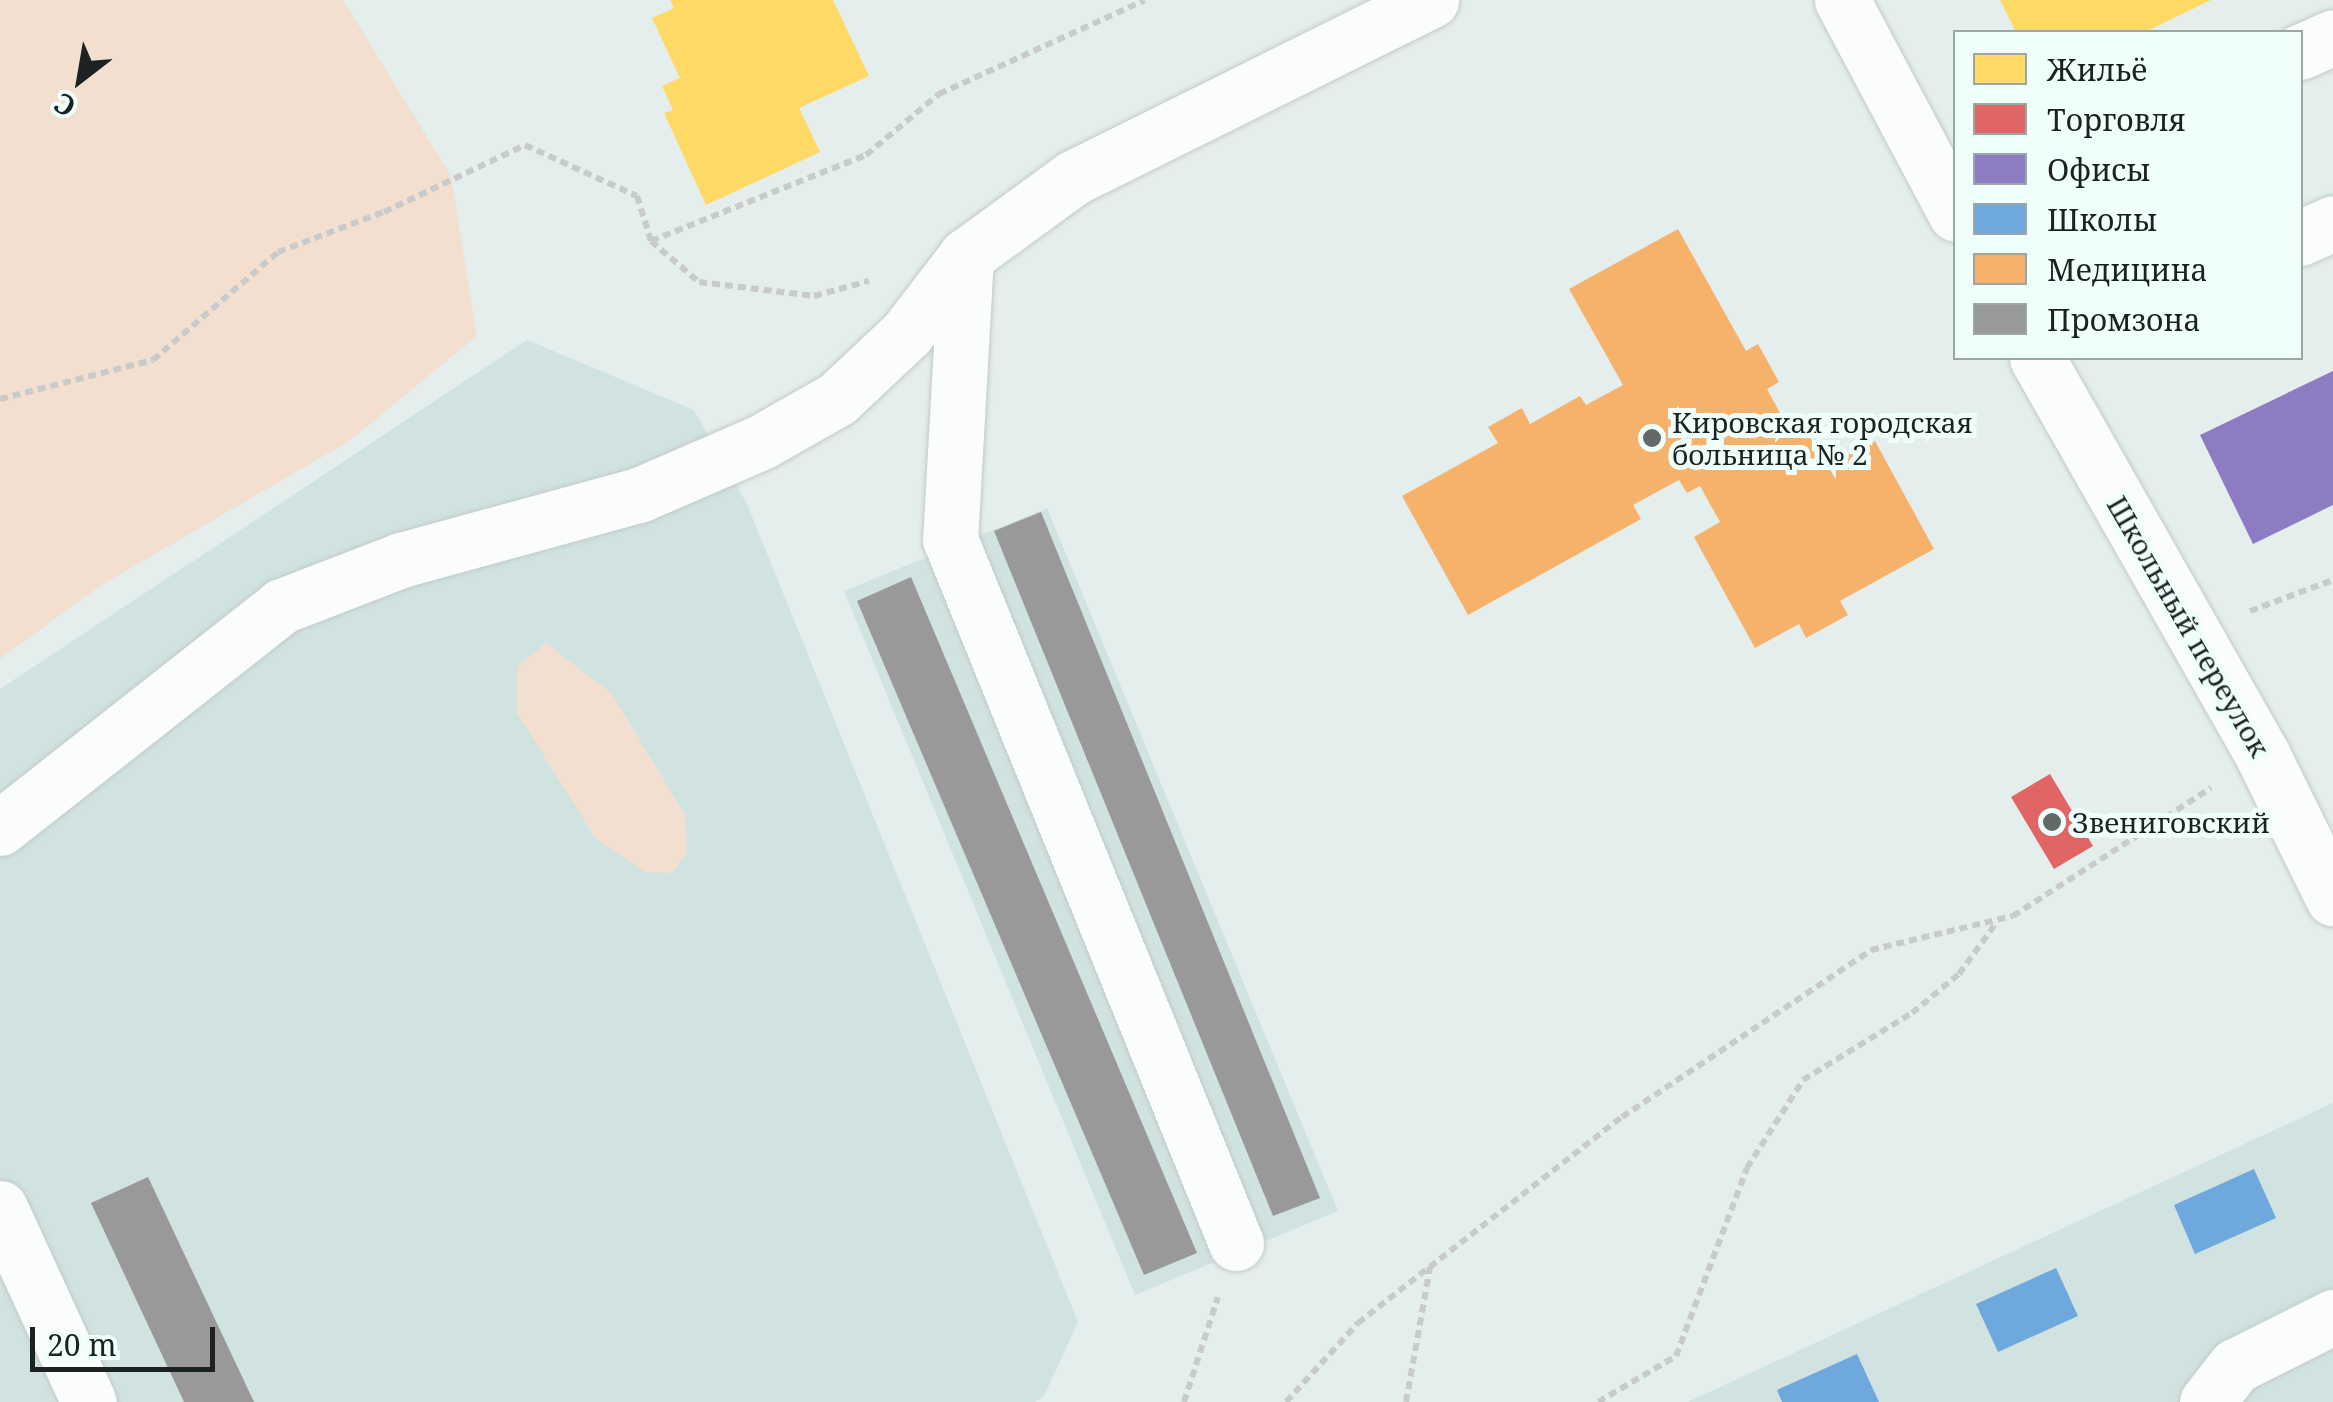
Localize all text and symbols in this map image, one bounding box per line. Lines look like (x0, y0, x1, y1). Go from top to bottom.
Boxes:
north arrow (30, 30, 130, 130)
legend (1953, 30, 2303, 360)
text: Жильё (2047, 49, 2147, 90)
text: С (47, 85, 82, 127)
text: Торговля (2047, 99, 2186, 140)
text: Офисы (2047, 149, 2151, 190)
text: Школы (2047, 199, 2157, 240)
text: Медицина (2047, 249, 2208, 290)
text: Промзона (2047, 299, 2201, 340)
place label: Кировская городская больница № 2 (1672, 405, 1973, 471)
marker: Кировская городская больница № 2 (1641, 427, 1663, 449)
street label: Школьный переулок (2101, 490, 2277, 762)
place label: Звениговский (2072, 805, 2270, 839)
marker: Звениговский (2041, 811, 2063, 833)
scale bar (35, 1307, 220, 1369)
text: 20 m (47, 1324, 117, 1365)

